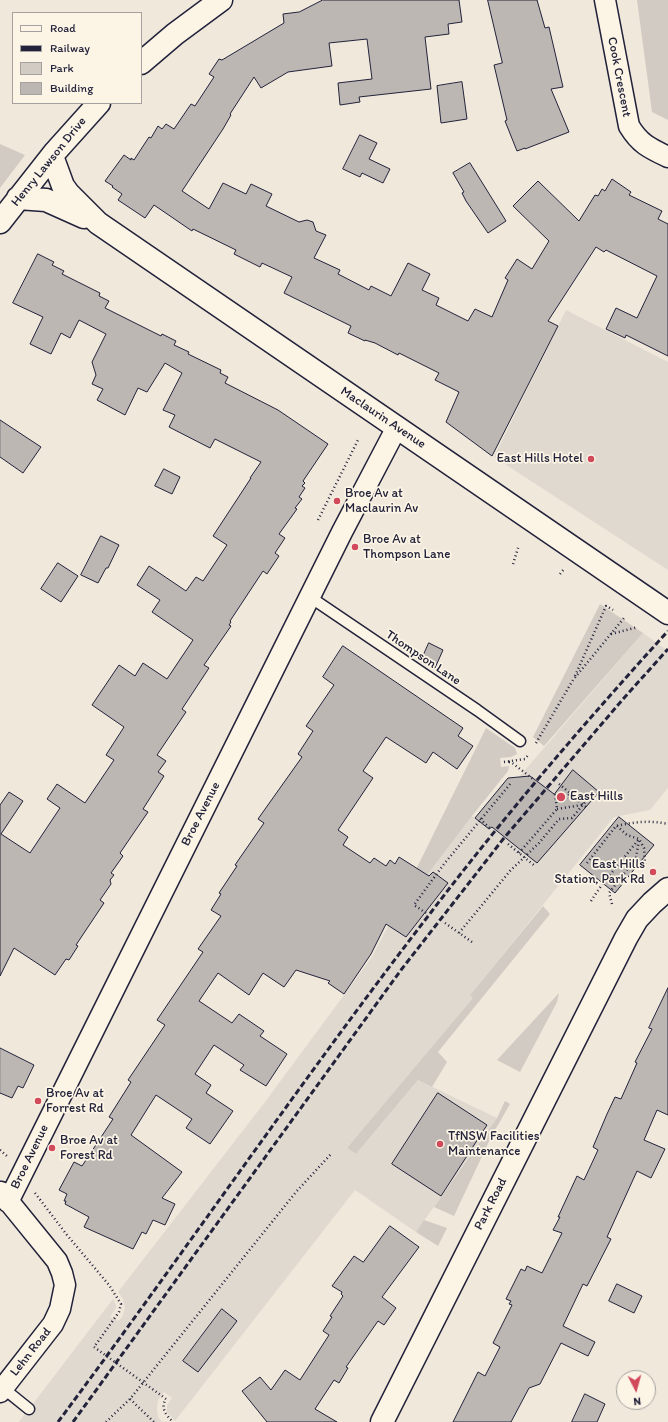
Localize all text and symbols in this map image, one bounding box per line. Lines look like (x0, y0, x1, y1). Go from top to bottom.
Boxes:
legend (12, 12, 142, 104)
text: Road (50, 21, 76, 35)
street label: Cook Crescent (604, 36, 634, 118)
text: Railway (50, 41, 90, 55)
text: Park (50, 61, 74, 75)
text: Building (50, 81, 93, 95)
street label: Henry Lawson Drive (8, 114, 90, 210)
street label: Maclaurin Avenue (337, 384, 429, 452)
place label: East Hills Hotel (497, 451, 583, 467)
marker: East Hills Hotel (586, 454, 596, 464)
place label: Broe Av at Maclaurin Av (345, 486, 418, 517)
marker: Broe Av at Maclaurin Av (332, 496, 342, 506)
place label: Broe Av at Thompson Lane (363, 532, 450, 563)
marker: Broe Av at Thompson Lane (350, 542, 360, 552)
street label: Thompson Lane (382, 627, 464, 689)
street label: Broe Avenue (178, 779, 224, 849)
place label: East Hills (570, 789, 623, 805)
marker: East Hills (555, 791, 567, 803)
place label: East Hills Station, Park Rd (554, 857, 645, 888)
marker: East Hills Station, Park Rd (648, 867, 658, 877)
place label: Broe Av at Forrest Rd (46, 1086, 104, 1117)
marker: Broe Av at Forrest Rd (33, 1096, 43, 1106)
street label: Broe Avenue (8, 1122, 52, 1192)
place label: TfNSW Facilities Maintenance (448, 1129, 540, 1160)
place label: Broe Av at Forest Rd (60, 1133, 118, 1164)
marker: TfNSW Facilities Maintenance (435, 1139, 445, 1149)
marker: Broe Av at Forest Rd (47, 1143, 57, 1153)
street label: Park Road (471, 1175, 511, 1233)
street label: Lehn Road (7, 1324, 55, 1380)
north arrow (616, 1370, 656, 1410)
text: N (633, 1395, 642, 1408)

